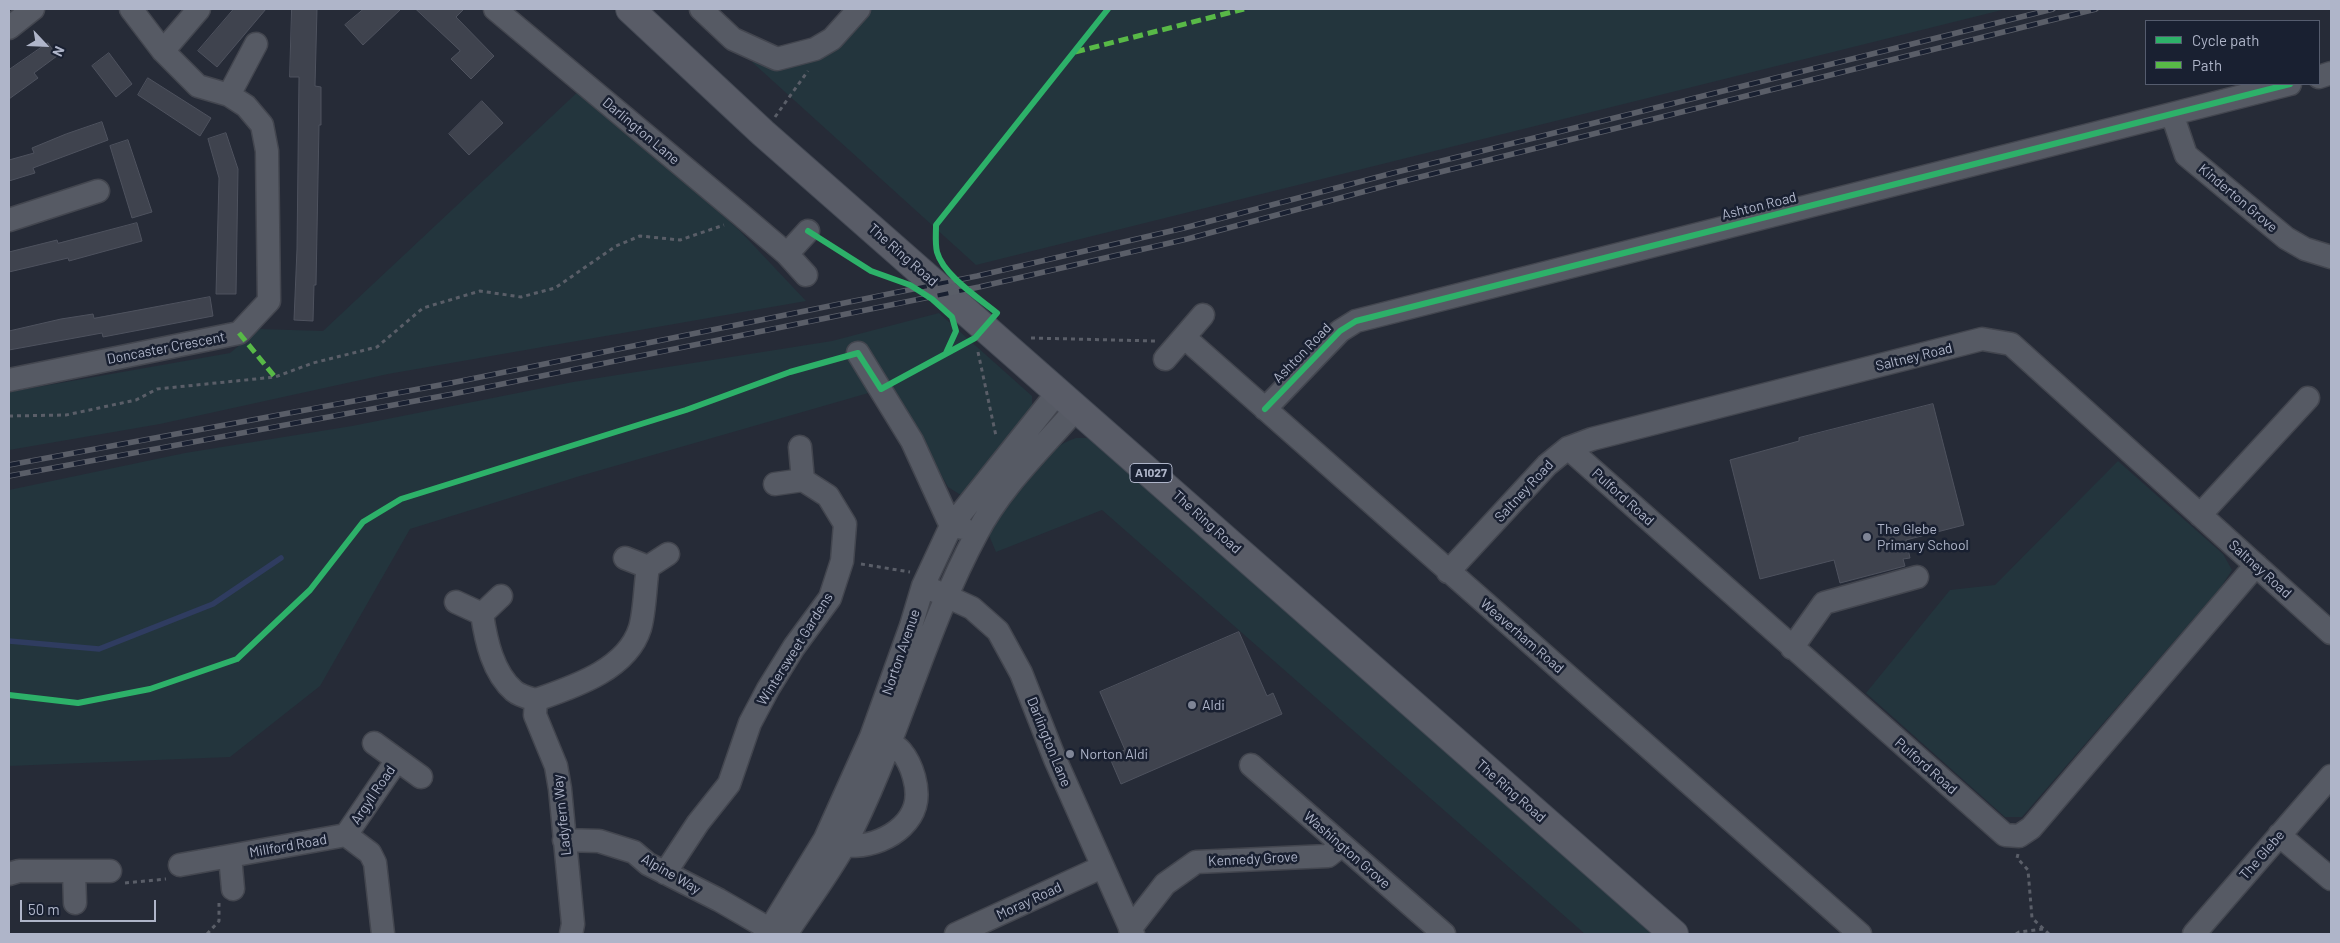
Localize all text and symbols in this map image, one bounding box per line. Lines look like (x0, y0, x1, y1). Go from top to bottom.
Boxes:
north arrow (20, 20, 70, 70)
legend (2145, 20, 2320, 85)
text: Cycle path (2192, 31, 2259, 49)
text: N (49, 44, 69, 59)
text: Path (2192, 56, 2222, 74)
street label: Darlington Lane (599, 94, 683, 168)
street label: Kinderton Grove (2195, 160, 2281, 236)
street label: Ashton Road (1720, 189, 1798, 223)
street label: The Ring Road (865, 220, 941, 290)
street label: Ashton Road (1269, 320, 1335, 386)
street label: Doncaster Crescent (105, 328, 227, 368)
street label: Saltney Road (1874, 339, 1954, 375)
street label: Saltney Road (1491, 457, 1557, 525)
road number: A1027 (1130, 463, 1172, 482)
street label: Pulford Road (1589, 465, 1657, 529)
street label: The Ring Road (1169, 487, 1245, 557)
place label: The Glebe Primary School (1877, 521, 1969, 554)
marker: The Glebe Primary School (1861, 531, 1873, 543)
street label: Saltney Road (2225, 536, 2295, 602)
street label: Wintersweet Gardens (754, 590, 836, 708)
street label: Weaverham Road (1477, 595, 1567, 677)
street label: Norton Avenue (878, 607, 924, 697)
street label: Darlington Lane (1023, 695, 1075, 789)
place label: Aldi (1202, 697, 1225, 713)
marker: Aldi (1186, 699, 1198, 711)
street label: Pulford Road (1891, 734, 1961, 798)
place label: Norton Aldi (1080, 746, 1148, 762)
marker: Norton Aldi (1064, 748, 1076, 760)
street label: The Ring Road (1473, 756, 1549, 826)
street label: Argyll Road (347, 762, 399, 828)
street label: Ladyfern Way (549, 774, 575, 856)
street label: Washington Grove (1300, 808, 1394, 892)
street label: The Glebe (2236, 827, 2288, 883)
street label: Millford Road (248, 831, 328, 861)
street label: Kennedy Grove (1208, 848, 1298, 870)
street label: Alpine Way (638, 850, 704, 898)
street label: Moray Road (994, 879, 1064, 923)
scale bar (22, 890, 159, 922)
text: 50 m (28, 900, 60, 918)

